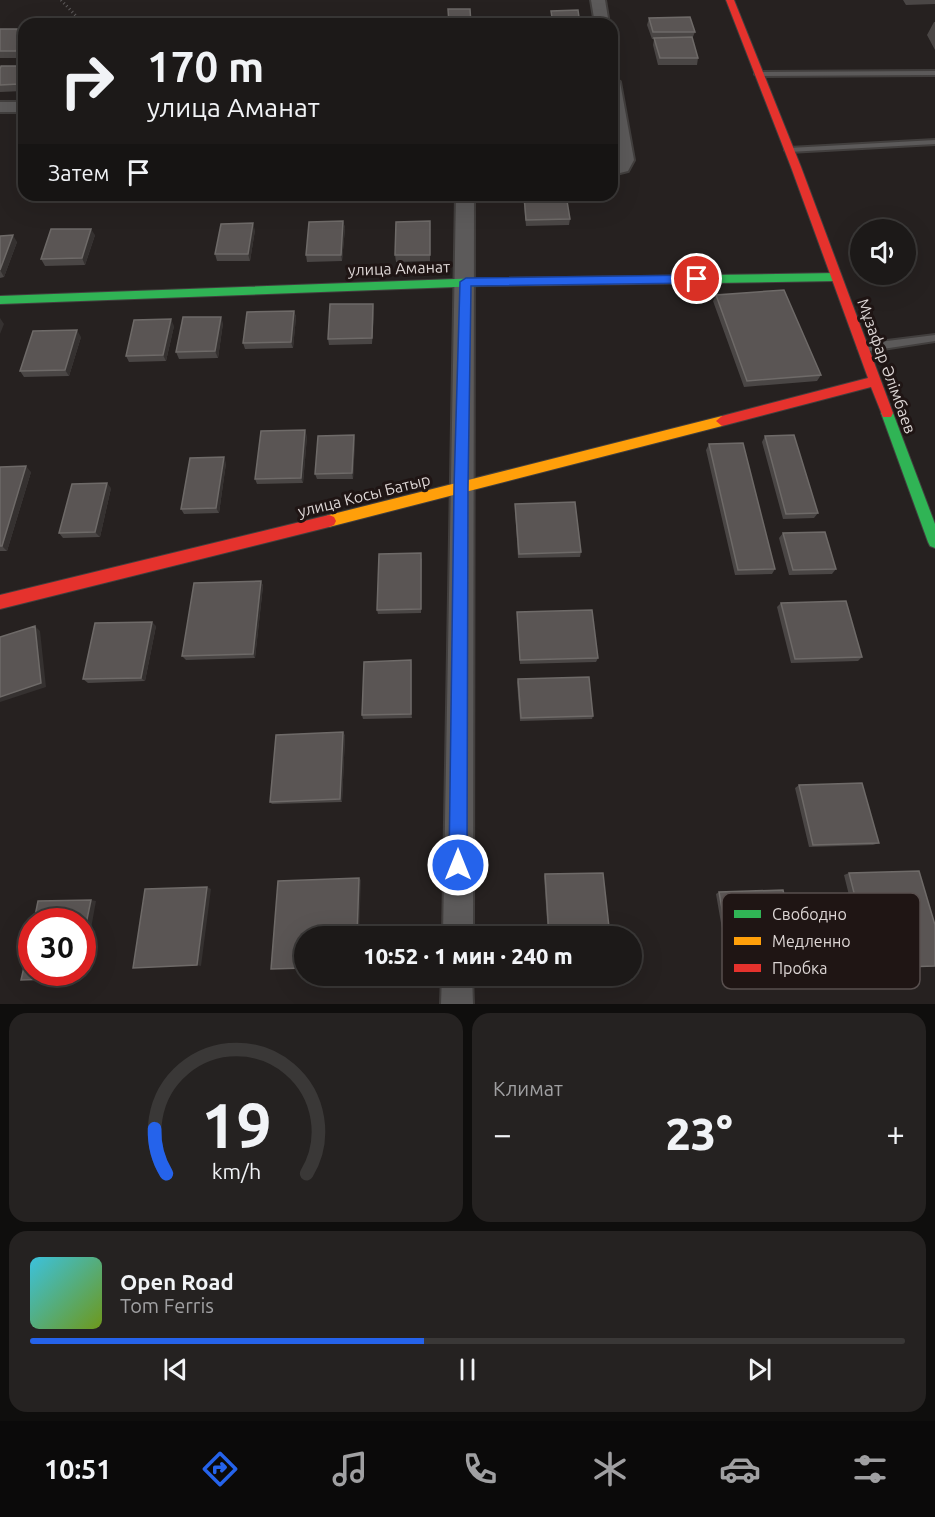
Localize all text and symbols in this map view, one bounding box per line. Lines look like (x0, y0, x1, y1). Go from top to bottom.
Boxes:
icon: right (48, 42, 126, 120)
text: 170 m (147, 43, 264, 90)
text: улица Аманат (147, 92, 320, 122)
icon: arrive (122, 156, 155, 189)
text: Затем (48, 160, 110, 185)
map controls (850, 219, 916, 285)
button: sound (850, 219, 916, 285)
pin (671, 253, 722, 304)
street label: улица Аманат (348, 257, 450, 279)
icon: arrive (680, 262, 713, 295)
street label: Мұзафар Әлімбаев (854, 296, 920, 436)
street label: улица Косы Батыр (296, 470, 432, 520)
position arrow (426, 833, 490, 897)
legend (722, 893, 920, 989)
text: Свободно (772, 905, 847, 923)
speed limit sign: 30 (18, 908, 96, 986)
text: Медленно (772, 932, 851, 950)
text: 10:52 · 1 мин · 240 m (363, 943, 573, 968)
text: Пробка (772, 959, 828, 977)
text: Климат (493, 1077, 563, 1100)
text: 19 (201, 1090, 271, 1160)
text: 23° (665, 1108, 733, 1159)
text: − (493, 1115, 512, 1152)
text: + (886, 1115, 905, 1152)
text: km/h (211, 1160, 261, 1184)
text: Open Road (120, 1269, 234, 1294)
text: Tom Ferris (120, 1294, 214, 1317)
icon: previous (159, 1353, 192, 1386)
icon: pause (451, 1353, 484, 1386)
icon: next (743, 1353, 776, 1386)
icon: directions (199, 1448, 241, 1490)
icon: music (329, 1448, 371, 1490)
icon: phone (459, 1448, 501, 1490)
icon: climate (589, 1448, 631, 1490)
icon: car (719, 1448, 761, 1490)
icon: filters (849, 1448, 891, 1490)
text: 10:51 (44, 1454, 112, 1484)

